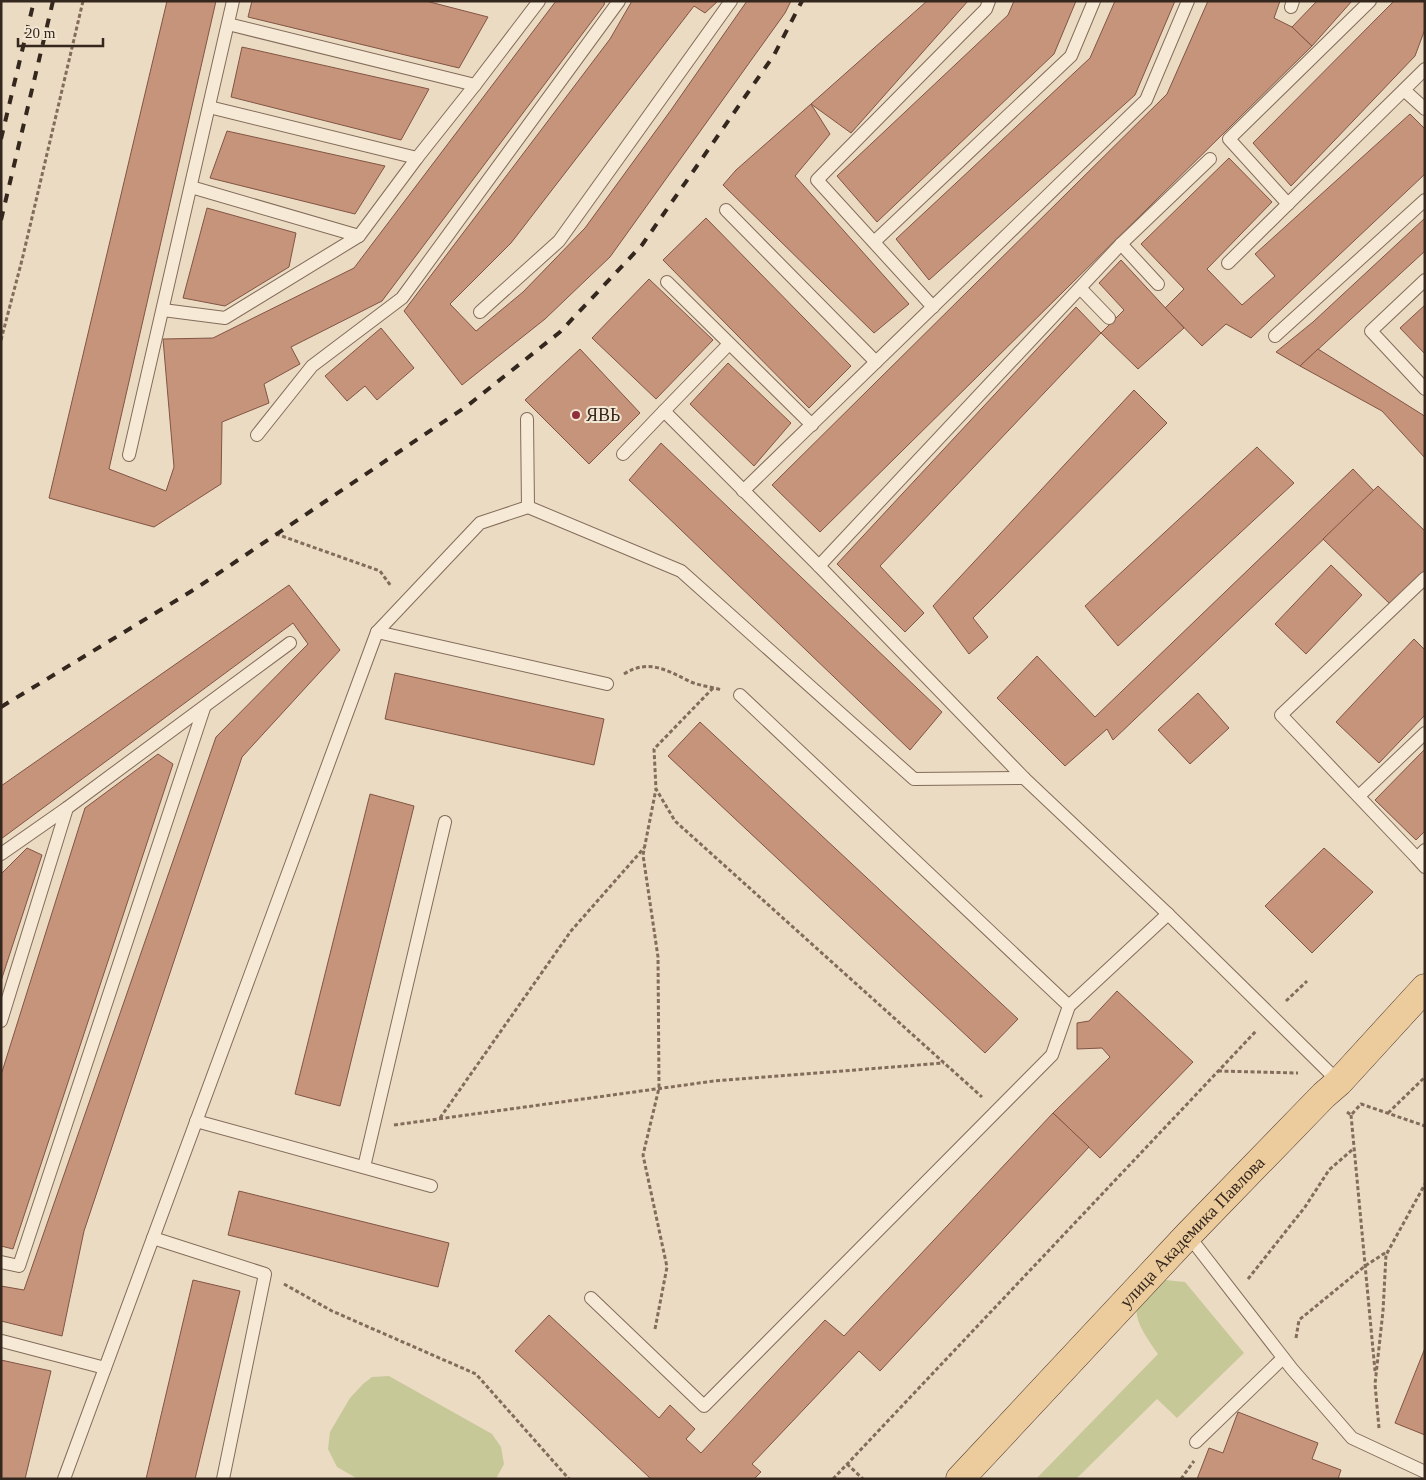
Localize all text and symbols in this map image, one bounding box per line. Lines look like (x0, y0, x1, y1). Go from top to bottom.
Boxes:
scale bar (18, 15, 102, 47)
text: 20 m (25, 25, 56, 41)
place label: ЯВЬ (586, 405, 620, 425)
marker: ЯВЬ (570, 409, 582, 421)
street label: улица Академика Павлова (1115, 1152, 1269, 1312)

